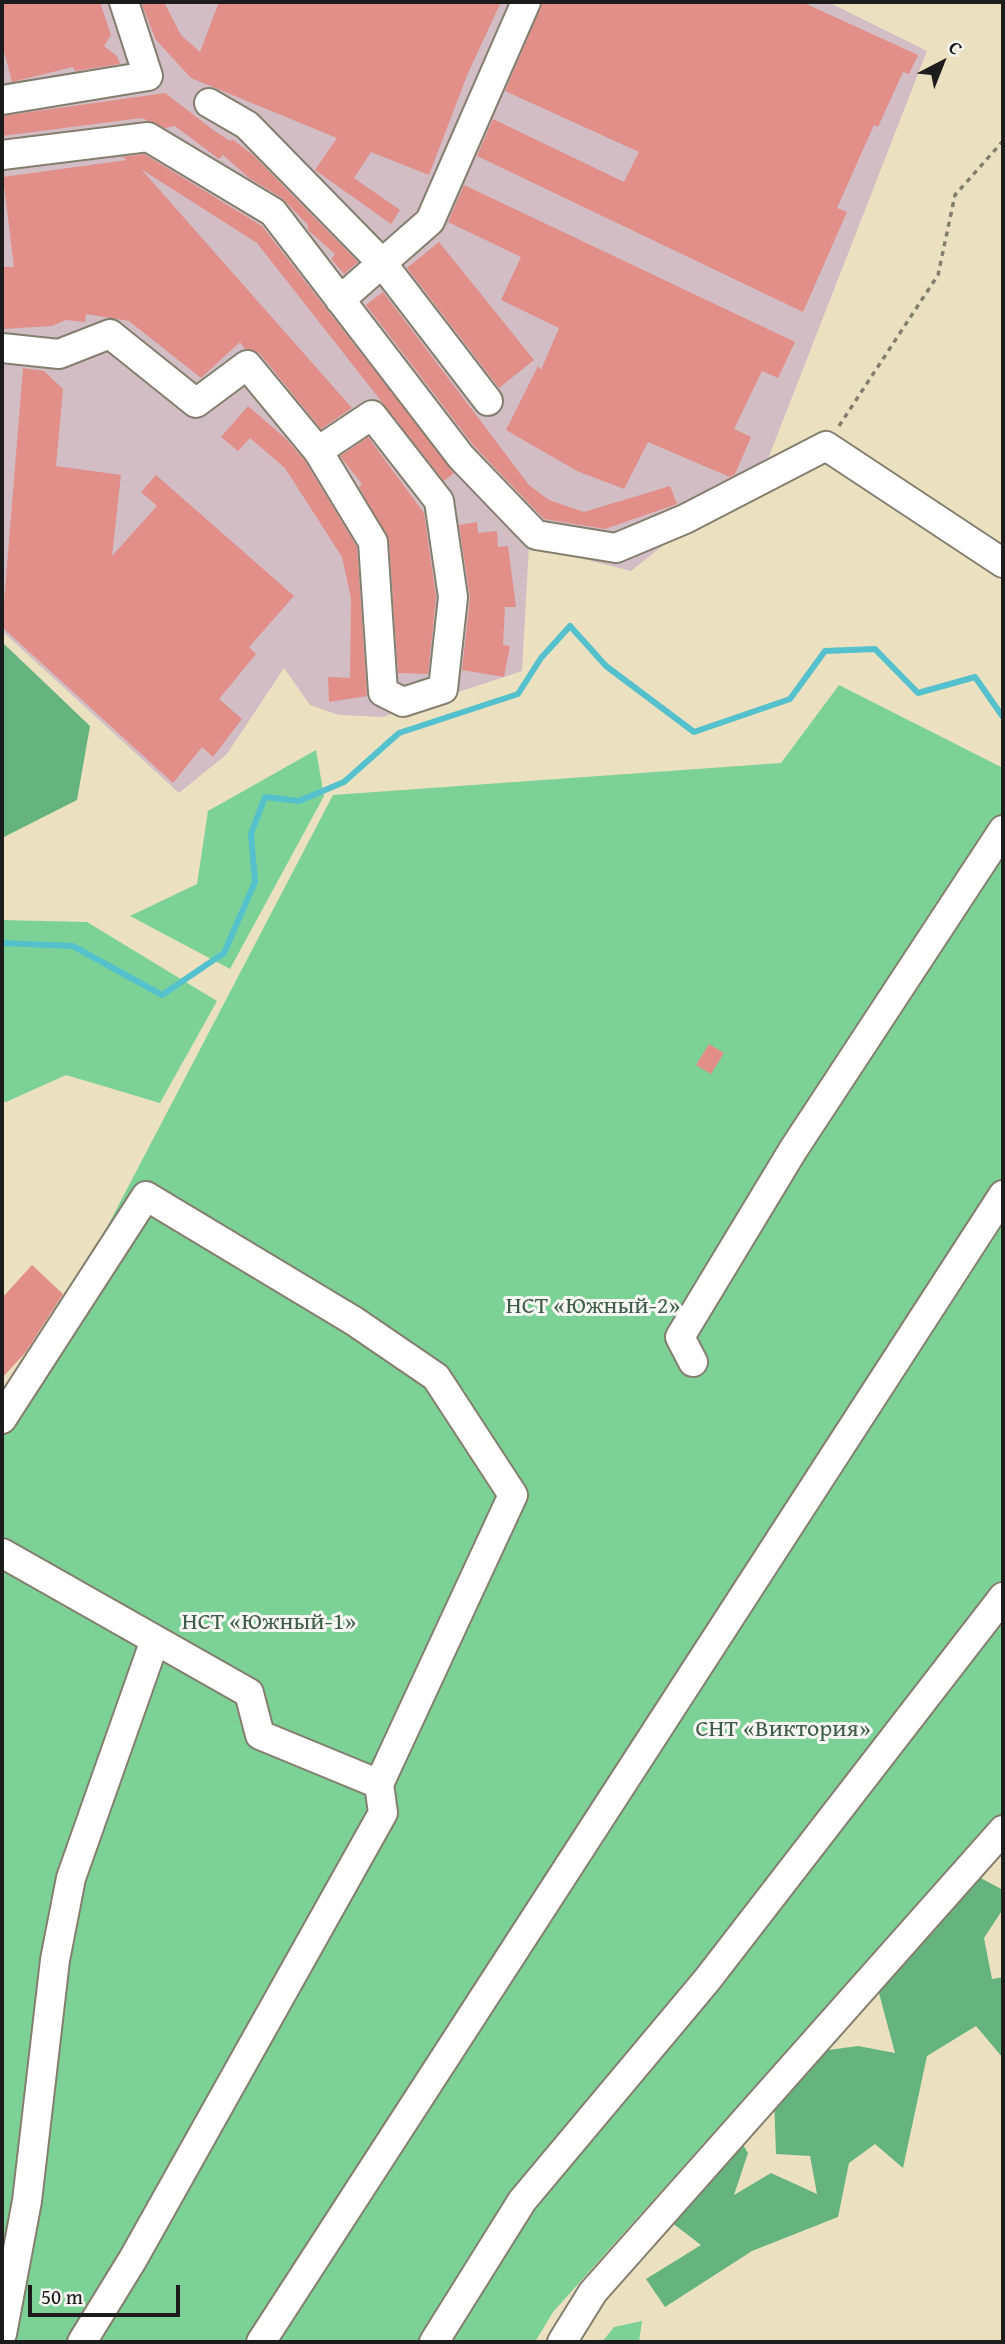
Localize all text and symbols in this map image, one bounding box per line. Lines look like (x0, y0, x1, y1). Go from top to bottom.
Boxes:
north arrow (907, 28, 977, 98)
text: С (943, 33, 969, 61)
park label: НСТ «Южный-2» (506, 1293, 680, 1321)
park label: НСТ «Южный-1» (182, 1609, 356, 1637)
park label: СНТ «Виктория» (695, 1716, 871, 1744)
scale bar (32, 2270, 184, 2314)
text: 50 m (41, 2281, 83, 2312)

